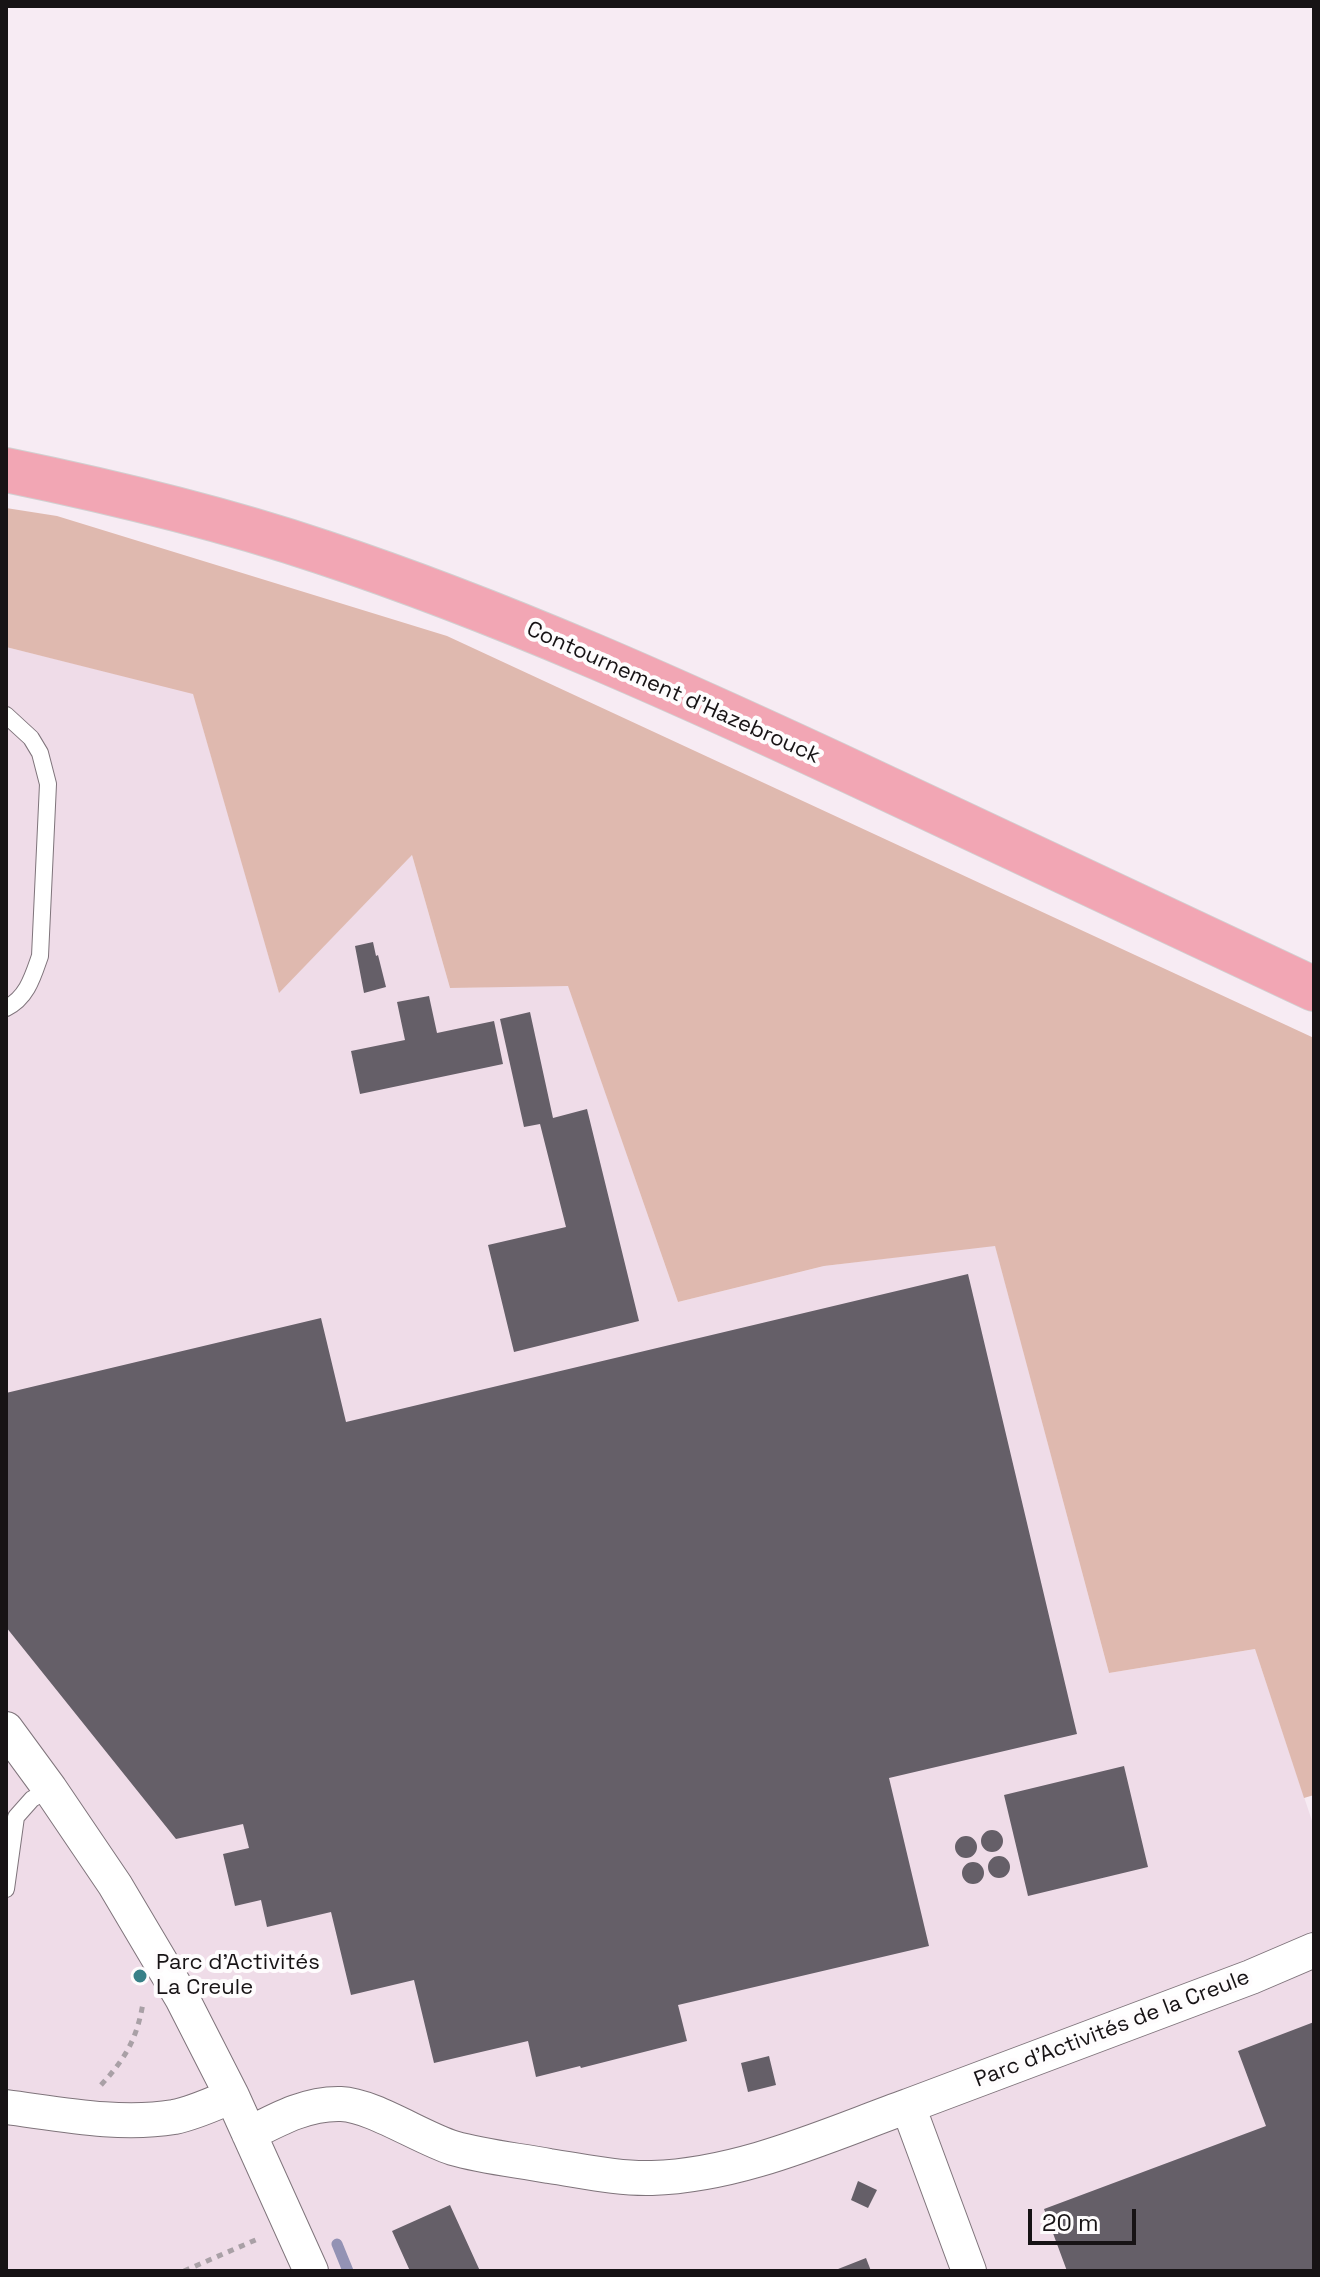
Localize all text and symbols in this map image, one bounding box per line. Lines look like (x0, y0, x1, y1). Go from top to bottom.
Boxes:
street label: Contournement d'Hazebrouck (522, 616, 824, 770)
place label: Parc d'Activités La Creule (156, 1950, 320, 2002)
street label: Parc d'Activités de la Creule (971, 1964, 1253, 2094)
marker: Parc d'Activités La Creule (131, 1967, 149, 1985)
scale bar (1032, 2193, 1140, 2243)
text: 20 m (1042, 2207, 1099, 2238)

